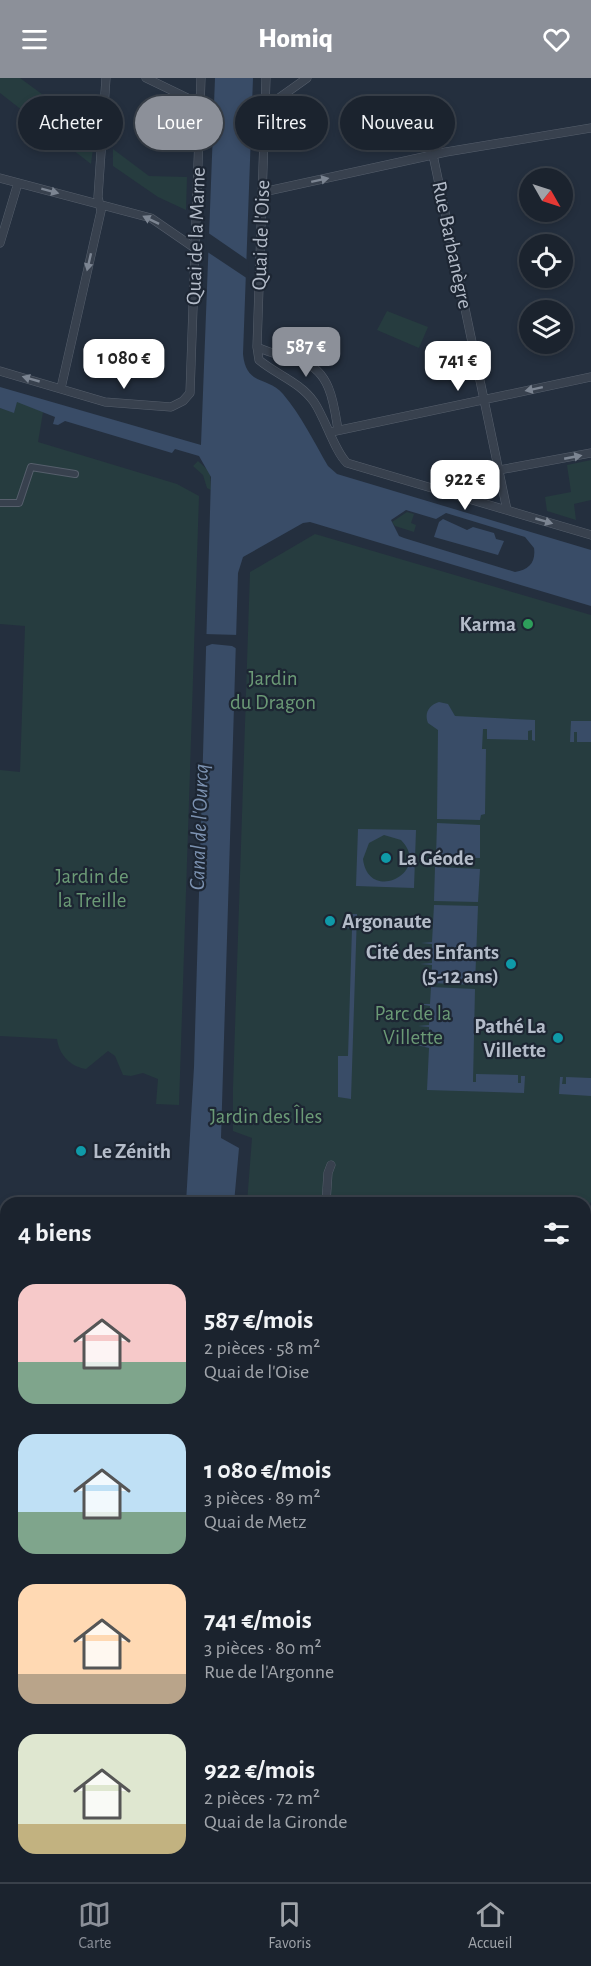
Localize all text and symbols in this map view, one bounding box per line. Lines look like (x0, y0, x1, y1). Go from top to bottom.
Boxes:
icon: menu (18, 23, 51, 56)
icon: heart (540, 23, 573, 56)
text: Homiq (258, 25, 333, 52)
chip: Acheter (18, 96, 123, 150)
chip: Louer (135, 96, 223, 150)
chip: Filtres (235, 96, 328, 150)
chip: Nouveau (340, 96, 455, 150)
street label: Quai de la Marne (183, 167, 209, 305)
north arrow (519, 168, 573, 222)
map controls (519, 168, 573, 354)
one-way arrow (311, 175, 330, 184)
street label: Quai de l'Oise (249, 179, 273, 291)
street label: Rue Barbanègre (428, 179, 476, 311)
one-way arrow (41, 187, 59, 197)
one-way arrow (142, 216, 160, 226)
button: locate (519, 234, 573, 288)
one-way arrow (84, 253, 94, 271)
button: layers (519, 300, 573, 354)
pin: 587 € (264, 327, 348, 378)
text: 587 € (286, 336, 326, 356)
pin: 1 080 € (69, 339, 179, 390)
pin: 741 € (416, 341, 500, 392)
text: 1 080 € (97, 348, 151, 368)
text: 741 € (439, 350, 477, 370)
one-way arrow (21, 374, 39, 383)
one-way arrow (524, 385, 543, 394)
one-way arrow (563, 452, 582, 461)
pin: 922 € (423, 460, 507, 511)
text: 922 € (445, 469, 485, 489)
one-way arrow (535, 517, 553, 526)
place label: Karma (460, 614, 516, 635)
marker: Karma (521, 617, 535, 631)
park label: Jardin du Dragon (230, 668, 316, 713)
water label: Canal de l'Ourcq (186, 763, 212, 891)
place label: La Géode (398, 848, 474, 869)
marker: La Géode (379, 851, 393, 865)
park label: Jardin de la Treille (55, 866, 129, 911)
place label: Argonaute (342, 911, 431, 932)
marker: Argonaute (323, 914, 337, 928)
place label: Cité des Enfants (5-12 ans) (366, 942, 499, 987)
marker: Cité des Enfants (5-12 ans) (504, 957, 518, 971)
park label: Parc de la Villette (374, 1003, 452, 1048)
place label: Pathé La Villette (474, 1016, 546, 1061)
marker: Pathé La Villette (551, 1031, 565, 1045)
park label: Jardin des Îles (210, 1104, 322, 1127)
place label: Le Zénith (93, 1141, 171, 1162)
marker: Le Zénith (74, 1144, 88, 1158)
icon: filters (540, 1217, 573, 1250)
text: 4 biens (18, 1220, 91, 1246)
text: 587 €/mois (204, 1307, 313, 1333)
icon: home (66, 1308, 138, 1380)
text: 2 pièces · 58 m² (204, 1338, 320, 1358)
text: Quai de l'Oise (204, 1362, 309, 1382)
text: 1 080 €/mois (204, 1457, 331, 1483)
icon: home (66, 1458, 138, 1530)
text: 3 pièces · 89 m² (204, 1488, 320, 1508)
text: Quai de Metz (204, 1512, 306, 1532)
text: 741 €/mois (204, 1607, 312, 1633)
icon: home (66, 1608, 138, 1680)
text: 3 pièces · 80 m² (204, 1638, 322, 1658)
text: Rue de l'Argonne (204, 1662, 334, 1682)
text: 922 €/mois (204, 1757, 315, 1783)
icon: home (66, 1758, 138, 1830)
text: 2 pièces · 72 m² (204, 1788, 320, 1808)
text: Quai de la Gironde (204, 1812, 348, 1832)
tab: Carte (78, 1898, 111, 1953)
tab: Favoris (268, 1898, 311, 1953)
tab: Accueil (468, 1898, 513, 1953)

